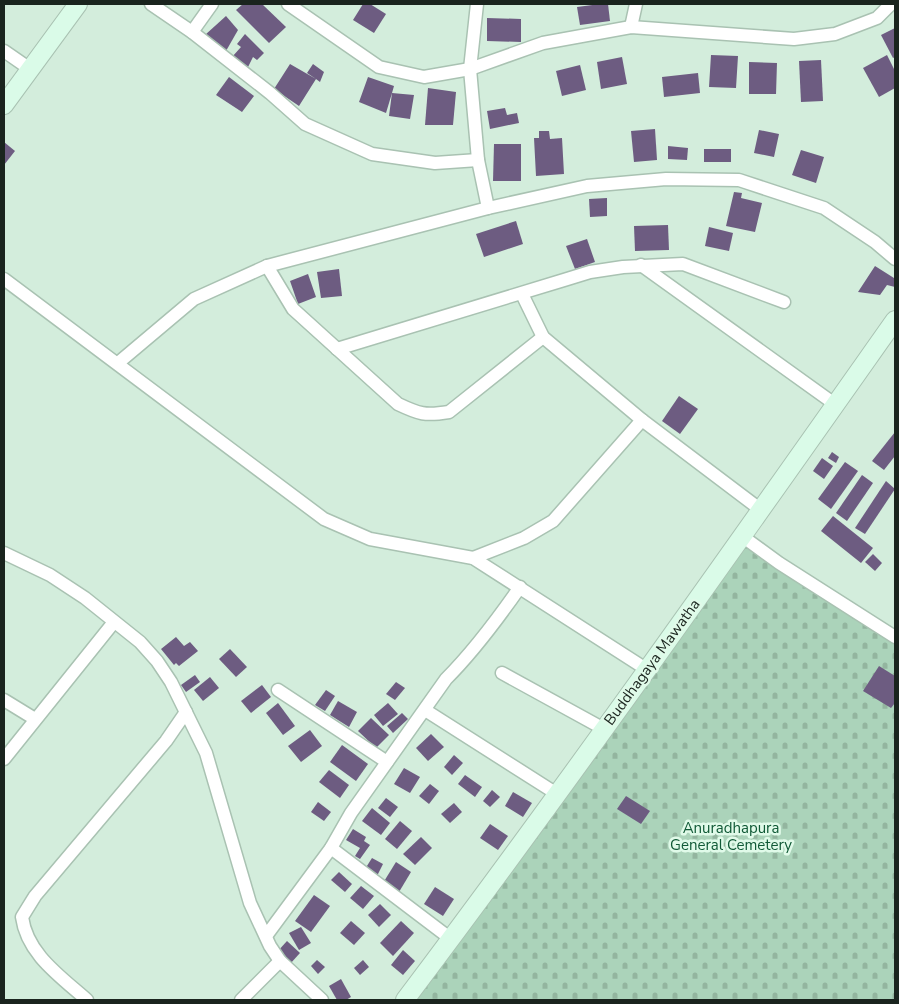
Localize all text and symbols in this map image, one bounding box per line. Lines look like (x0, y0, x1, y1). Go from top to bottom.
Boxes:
street label: Buddhagaya Mawatha (599, 595, 705, 729)
park label: Anuradhapura General Cemetery (670, 818, 792, 855)

